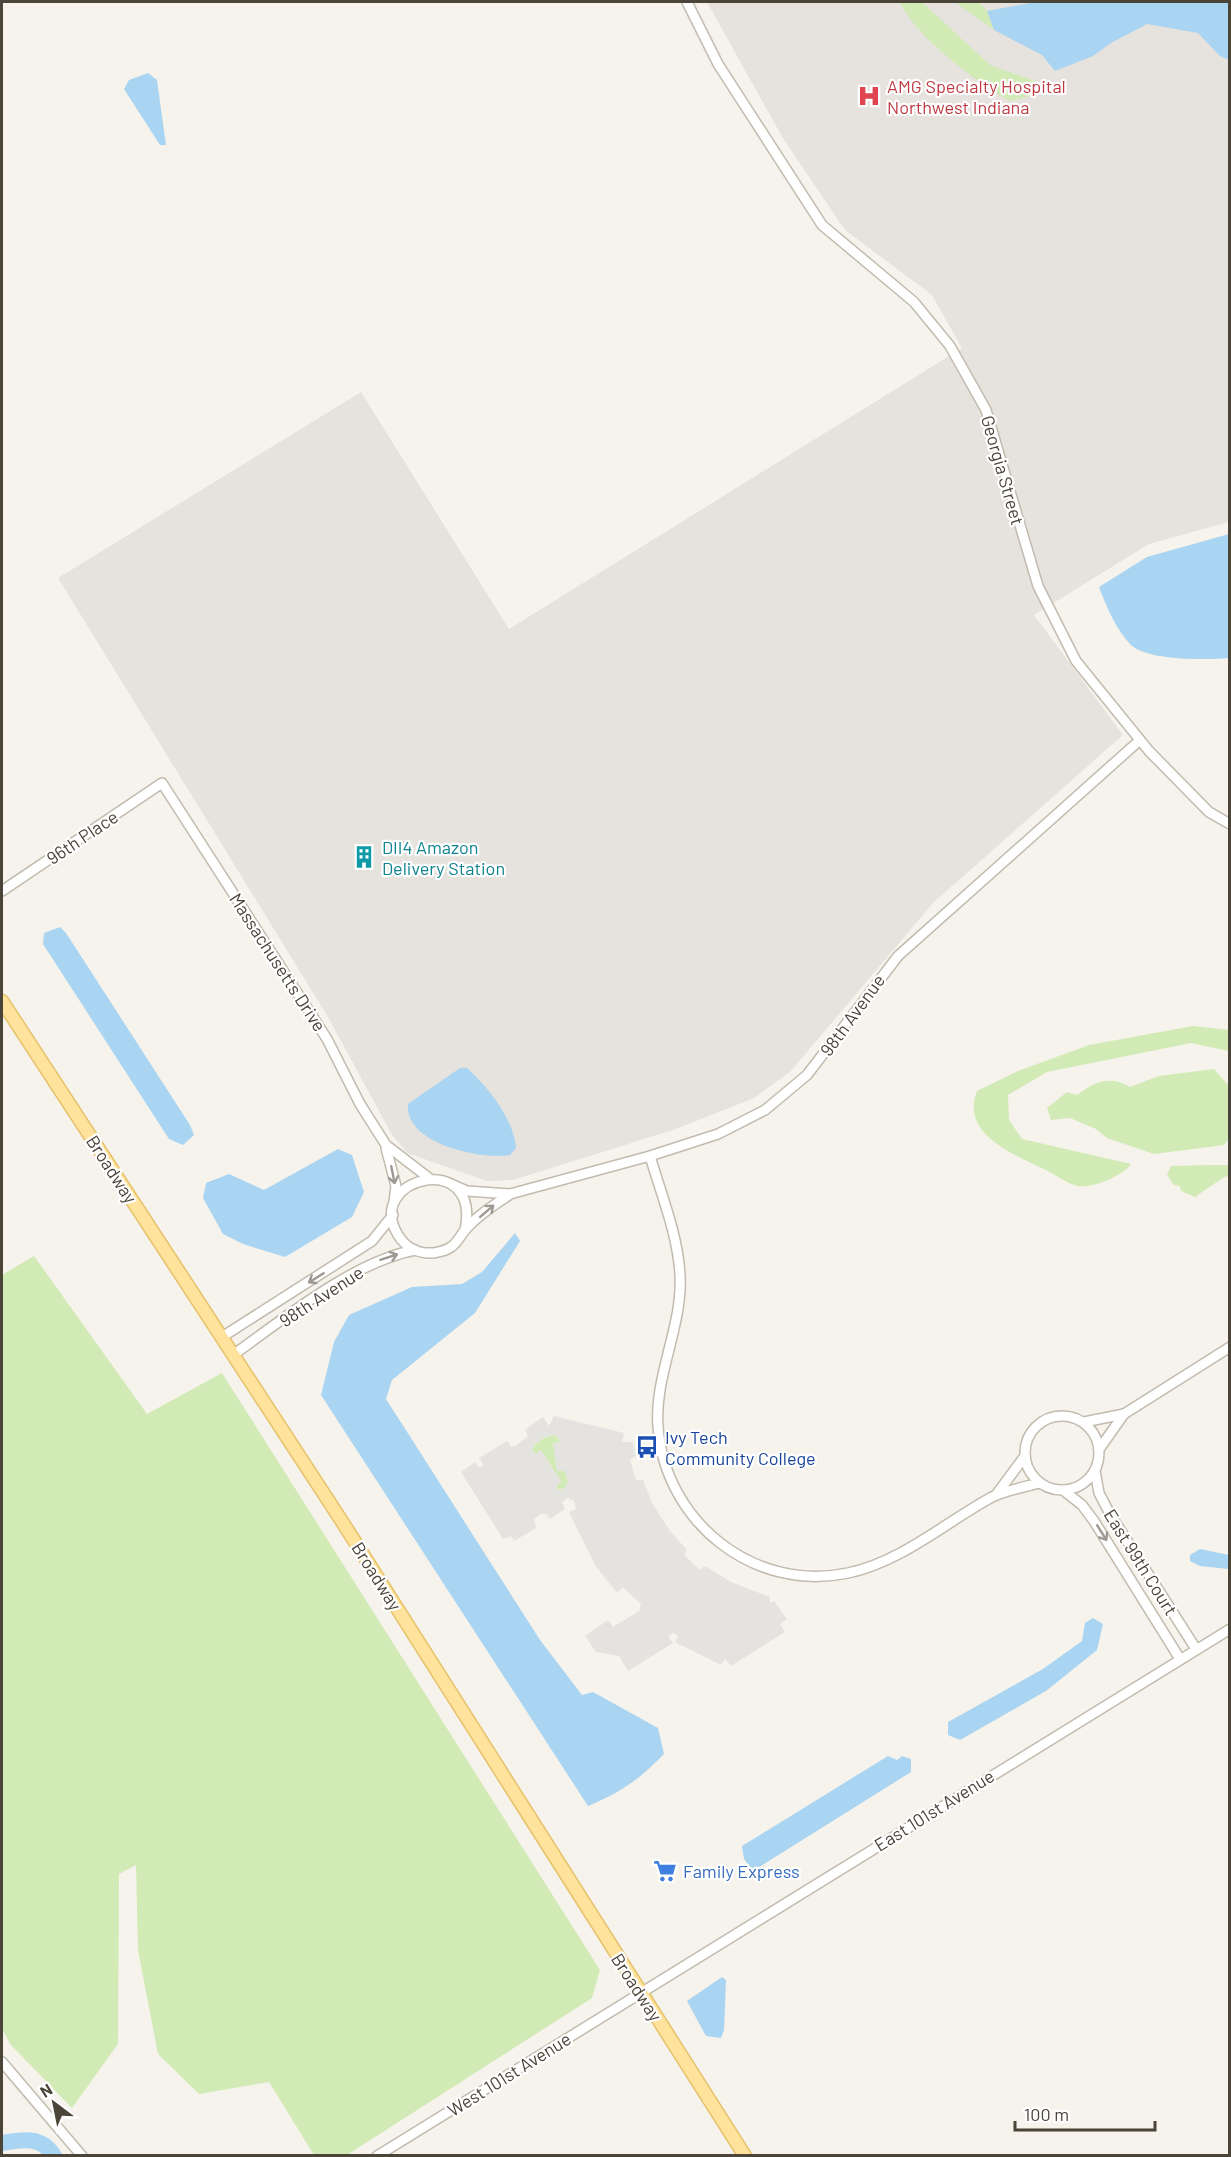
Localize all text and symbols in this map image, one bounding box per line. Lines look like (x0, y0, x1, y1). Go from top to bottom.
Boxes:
place label: AMG Specialty Hospital Northwest Indiana (887, 75, 1066, 118)
hospital icon: AMG Specialty Hospital Northwest Indiana (856, 83, 882, 109)
street label: Georgia Street (977, 413, 1029, 527)
street label: 96th Place (42, 805, 122, 869)
place label: DII4 Amazon Delivery Station (382, 836, 505, 879)
building icon: DII4 Amazon Delivery Station (351, 844, 377, 870)
street label: Massachusetts Drive (225, 889, 331, 1035)
street label: 98th Avenue (815, 970, 889, 1060)
street label: Broadway (82, 1131, 142, 1207)
one-way arrow (388, 1164, 399, 1184)
one-way arrow (479, 1204, 494, 1218)
one-way arrow (379, 1250, 398, 1261)
street label: 98th Avenue (275, 1261, 367, 1331)
one-way arrow (308, 1272, 325, 1284)
place label: Ivy Tech Community College (665, 1426, 816, 1469)
bus stop icon: Ivy Tech Community College (634, 1434, 660, 1460)
street label: East 99th Court (1100, 1505, 1182, 1619)
one-way arrow (1096, 1524, 1108, 1541)
street label: Broadway (347, 1538, 407, 1614)
street label: East 101st Avenue (870, 1764, 998, 1856)
supermarket icon: Family Express (652, 1858, 678, 1884)
place label: Family Express (683, 1860, 800, 1882)
street label: Broadway (607, 1949, 667, 2025)
street label: West 101st Avenue (443, 2027, 575, 2121)
north arrow (24, 2073, 84, 2133)
text: N (36, 2079, 55, 2101)
scale bar (1015, 2094, 1154, 2132)
text: 100 m (1024, 2103, 1069, 2125)

